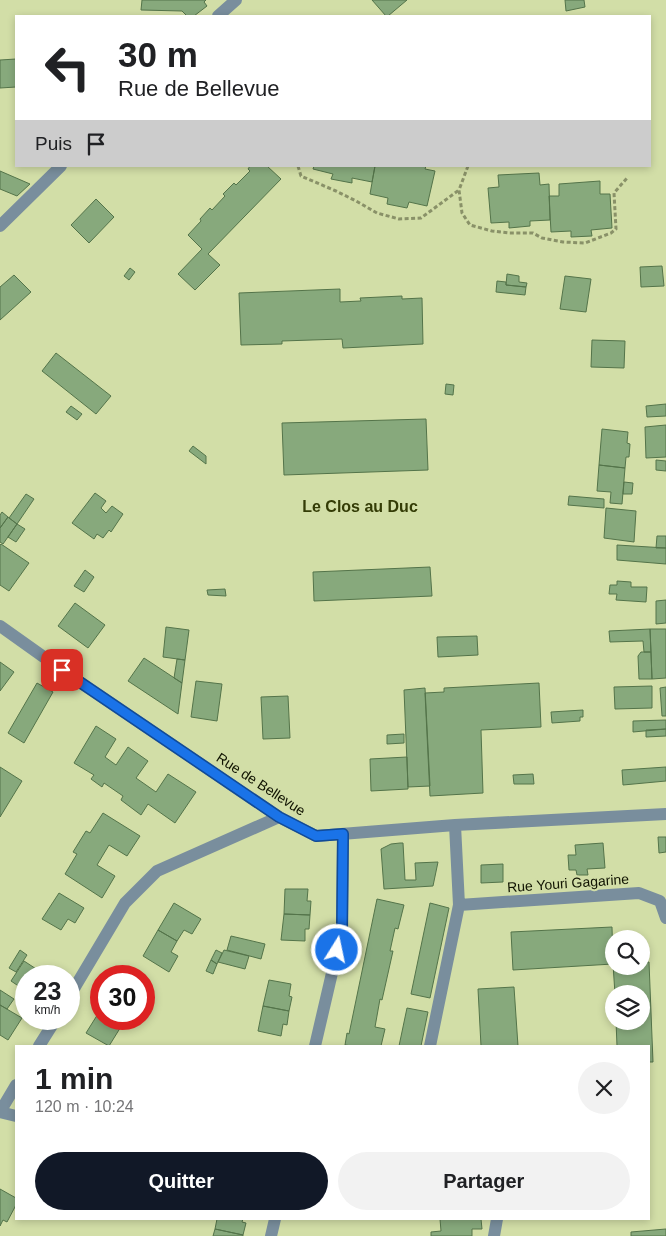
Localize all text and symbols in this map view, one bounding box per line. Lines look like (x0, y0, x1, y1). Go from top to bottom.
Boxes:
icon: left (35, 35, 100, 100)
text: 30 m (118, 35, 198, 74)
text: Rue de Bellevue (118, 76, 279, 101)
icon: arrive (82, 130, 110, 158)
text: Puis (35, 133, 72, 154)
district label: Le Clos au Duc (302, 498, 418, 515)
pin (41, 649, 83, 691)
icon: arrive (48, 656, 76, 684)
street label: Rue de Bellevue (214, 749, 309, 819)
street label: Rue Youri Gagarine (506, 871, 630, 895)
position arrow (310, 923, 362, 975)
map controls (605, 930, 650, 1030)
button: search (605, 930, 650, 975)
speed limit sign: 30 (90, 965, 155, 1030)
text: 23 (34, 977, 61, 1005)
button: layers (605, 985, 650, 1030)
text: km/h (34, 1003, 61, 1017)
text: 1 min (35, 1062, 113, 1095)
button: close (578, 1062, 630, 1114)
text: 120 m · 10:24 (35, 1098, 134, 1115)
button: Quitter (35, 1152, 328, 1210)
button: Partager (338, 1152, 630, 1210)

